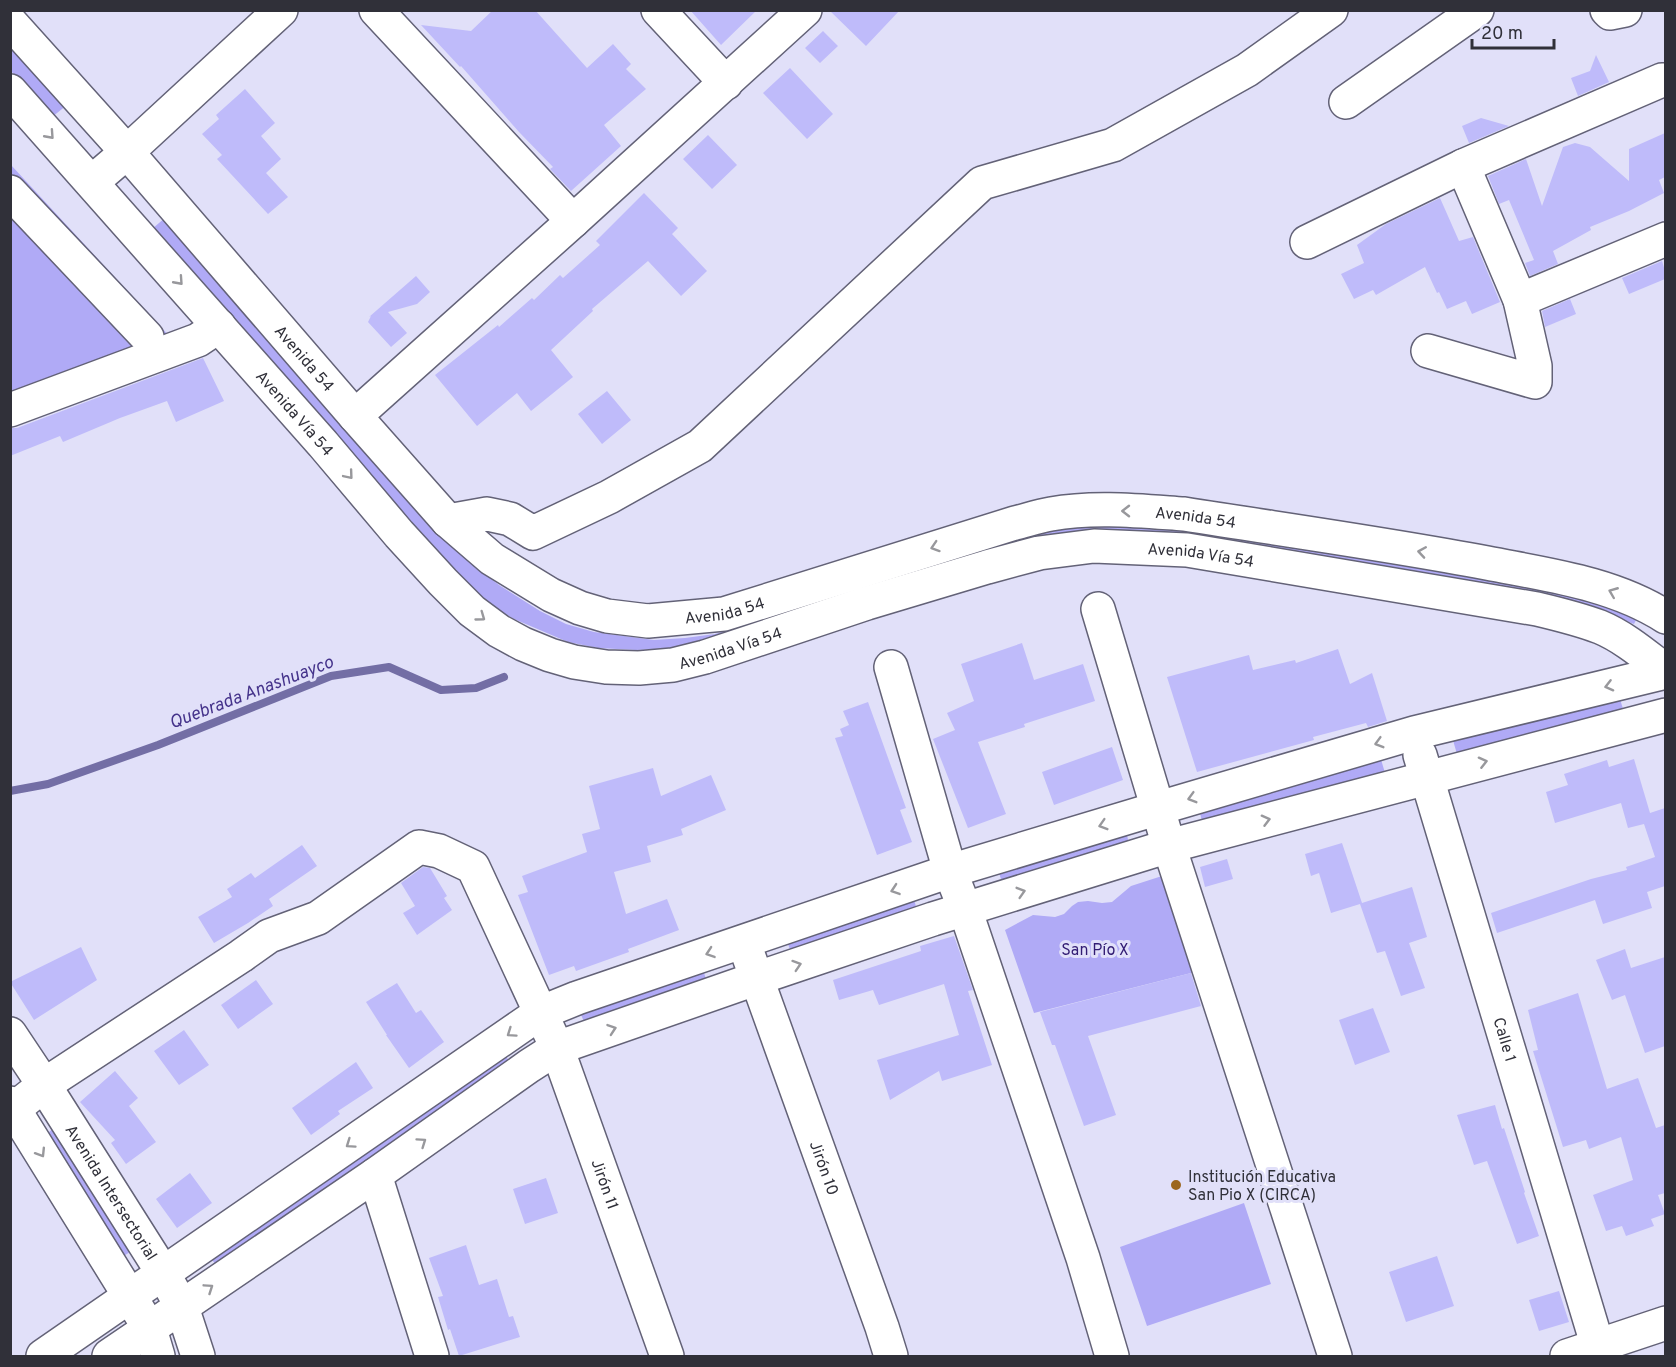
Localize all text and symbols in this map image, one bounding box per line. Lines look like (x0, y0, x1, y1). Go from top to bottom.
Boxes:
scale bar (1472, 12, 1554, 50)
text: 20 m (1481, 23, 1523, 46)
one-way arrow (43, 128, 54, 139)
one-way arrow (172, 274, 183, 284)
street label: Avenida 54 (269, 322, 338, 397)
street label: Avenida Vía 54 (251, 367, 337, 461)
one-way arrow (342, 468, 353, 479)
street label: Avenida 54 (1154, 504, 1237, 534)
one-way arrow (1121, 505, 1130, 517)
one-way arrow (930, 540, 941, 552)
street label: Avenida Vía 54 (1147, 540, 1256, 573)
one-way arrow (1418, 546, 1427, 558)
one-way arrow (1608, 587, 1619, 599)
street label: Avenida 54 (684, 594, 768, 630)
one-way arrow (475, 610, 486, 621)
street label: Avenida Vía 54 (677, 624, 785, 675)
water label: Quebrada Anashuayco (166, 651, 337, 735)
one-way arrow (1604, 679, 1614, 692)
one-way arrow (1374, 736, 1385, 748)
one-way arrow (1478, 757, 1488, 770)
one-way arrow (1187, 791, 1197, 803)
one-way arrow (1260, 815, 1271, 827)
one-way arrow (1098, 818, 1109, 830)
one-way arrow (890, 883, 900, 895)
one-way arrow (1015, 886, 1026, 899)
park label: San Pío X (1061, 941, 1129, 961)
one-way arrow (705, 945, 716, 958)
one-way arrow (791, 960, 801, 972)
street label: Calle 1 (1487, 1015, 1520, 1065)
one-way arrow (606, 1023, 617, 1036)
one-way arrow (506, 1026, 517, 1037)
street label: Avenida Intersectorial (60, 1121, 161, 1265)
one-way arrow (346, 1137, 357, 1148)
one-way arrow (415, 1138, 426, 1149)
street label: Jirón 10 (804, 1138, 842, 1198)
one-way arrow (33, 1147, 45, 1157)
street label: Jirón 11 (586, 1157, 622, 1213)
place label: Institución Educativa San Pio X (CIRCA) (1188, 1168, 1336, 1206)
marker: Institución Educativa San Pio X (CIRCA) (1169, 1178, 1183, 1192)
one-way arrow (203, 1284, 214, 1295)

